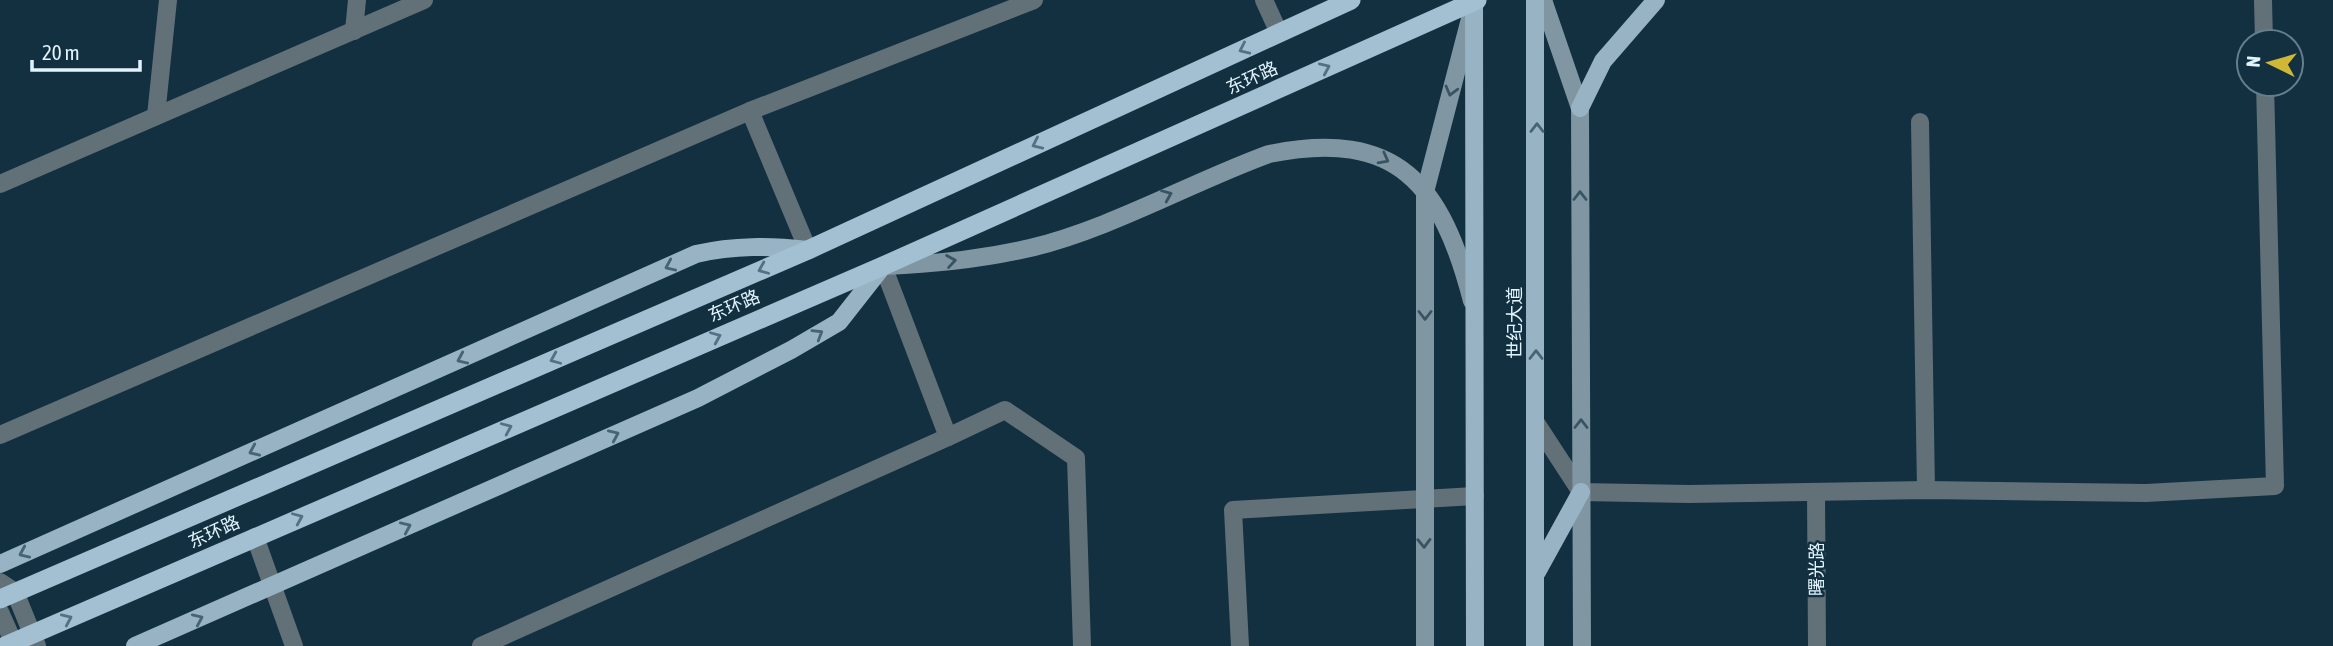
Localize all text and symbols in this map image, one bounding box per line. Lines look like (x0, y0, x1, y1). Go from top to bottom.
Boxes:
scale bar (32, 28, 140, 72)
north arrow (2235, 28, 2305, 98)
text: 20 m (42, 40, 80, 64)
one-way arrow (1239, 41, 1251, 55)
text: N (2242, 55, 2265, 68)
street label: 东环路 (1223, 57, 1281, 98)
one-way arrow (1318, 62, 1330, 76)
one-way arrow (1445, 85, 1459, 97)
one-way arrow (1529, 122, 1545, 132)
one-way arrow (1032, 136, 1045, 150)
one-way arrow (1377, 151, 1389, 165)
one-way arrow (1160, 189, 1173, 203)
one-way arrow (1572, 190, 1588, 201)
one-way arrow (945, 254, 957, 269)
one-way arrow (665, 258, 677, 272)
one-way arrow (758, 261, 771, 275)
street label: 东环路 (705, 285, 763, 326)
street label: 世纪大道 (1504, 287, 1525, 359)
one-way arrow (1417, 310, 1433, 321)
one-way arrow (810, 329, 823, 342)
one-way arrow (709, 331, 721, 345)
one-way arrow (1528, 349, 1544, 360)
one-way arrow (457, 351, 469, 365)
one-way arrow (549, 351, 562, 365)
one-way arrow (1573, 418, 1589, 428)
one-way arrow (500, 422, 512, 436)
one-way arrow (607, 429, 619, 443)
one-way arrow (249, 443, 261, 457)
street label: 东环路 (185, 511, 243, 552)
one-way arrow (291, 512, 304, 526)
one-way arrow (399, 521, 411, 535)
one-way arrow (1417, 537, 1432, 548)
street label: 曙光路 (1806, 542, 1827, 596)
one-way arrow (18, 545, 31, 559)
one-way arrow (60, 613, 73, 627)
one-way arrow (191, 613, 203, 627)

